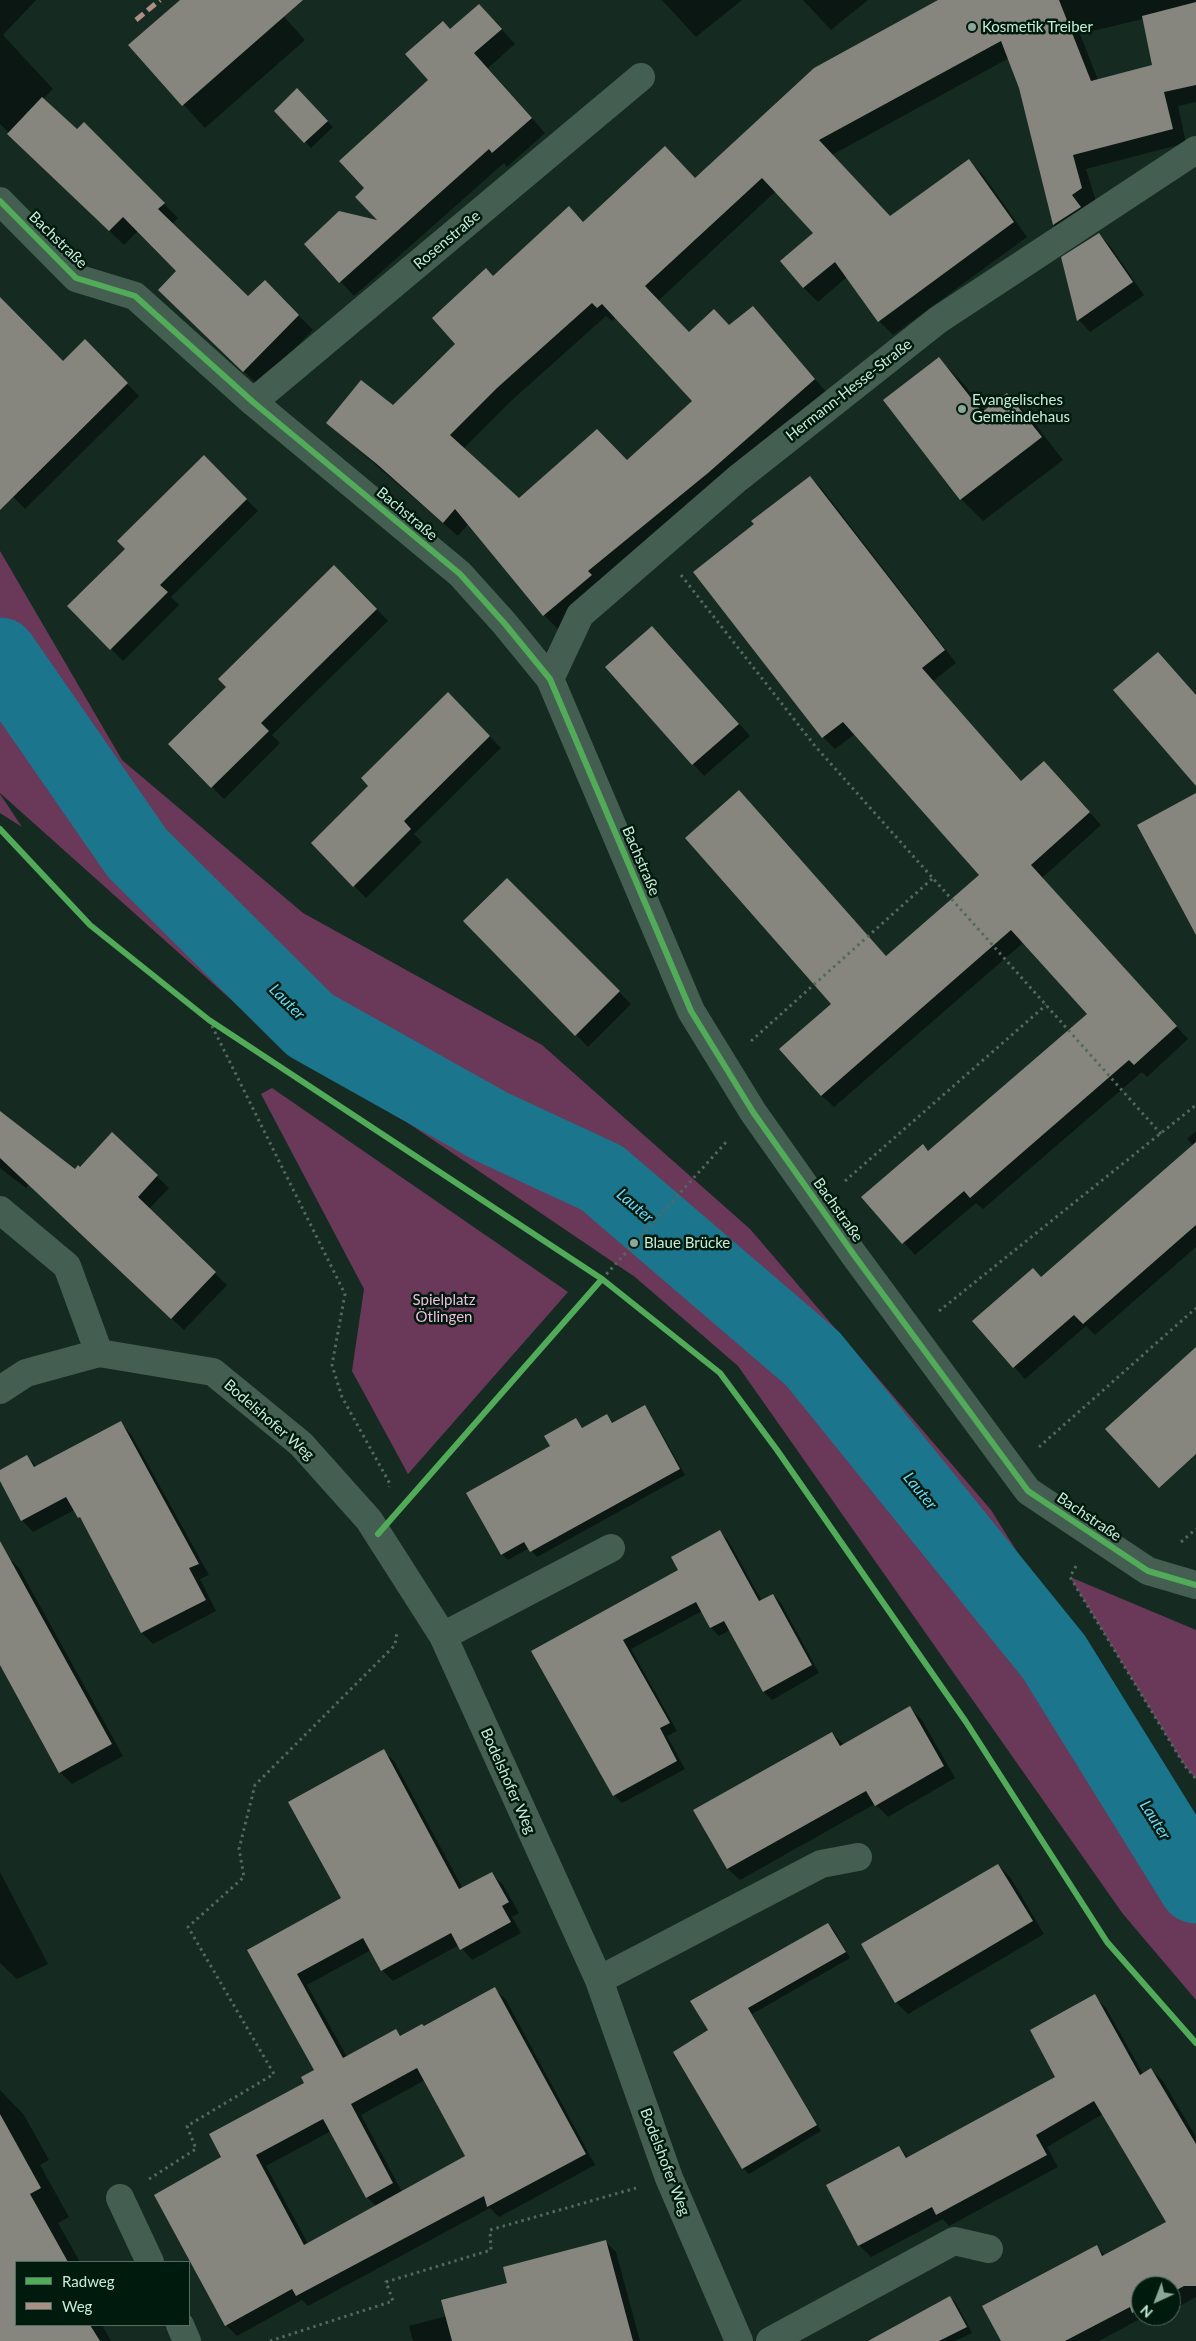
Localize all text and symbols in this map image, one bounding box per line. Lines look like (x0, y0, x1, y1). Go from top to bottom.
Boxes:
place label: Kosmetik Treiber (982, 18, 1093, 36)
marker: Kosmetik Treiber (966, 21, 978, 33)
street label: Rosenstraße (410, 207, 484, 273)
street label: Bachstraße (25, 208, 91, 272)
street label: Hermann-Hesse-Straße (782, 335, 916, 445)
place label: Evangelisches Gemeindehaus (972, 391, 1070, 426)
marker: Evangelisches Gemeindehaus (956, 403, 968, 415)
street label: Bachstraße (373, 483, 441, 545)
street label: Bachstraße (618, 823, 664, 899)
water label: Lauter (265, 980, 309, 1024)
street label: Bachstraße (809, 1175, 867, 1245)
water label: Lauter (613, 1185, 657, 1227)
place label: Blaue Brücke (644, 1234, 730, 1252)
marker: Blaue Brücke (628, 1237, 640, 1249)
park label: Spielplatz Ötlingen (413, 1291, 475, 1326)
street label: Bodelshofer Weg (220, 1376, 318, 1464)
water label: Lauter (899, 1468, 941, 1514)
street label: Bachstraße (1053, 1489, 1125, 1545)
street label: Bodelshofer Weg (477, 1725, 539, 1837)
water label: Lauter (1136, 1797, 1174, 1843)
street label: Bodelshofer Weg (636, 2106, 694, 2218)
legend (15, 2261, 190, 2326)
text: Radweg (62, 2272, 115, 2290)
north arrow (1131, 2276, 1181, 2326)
text: Weg (62, 2297, 92, 2315)
text: N (1136, 2302, 1156, 2322)

